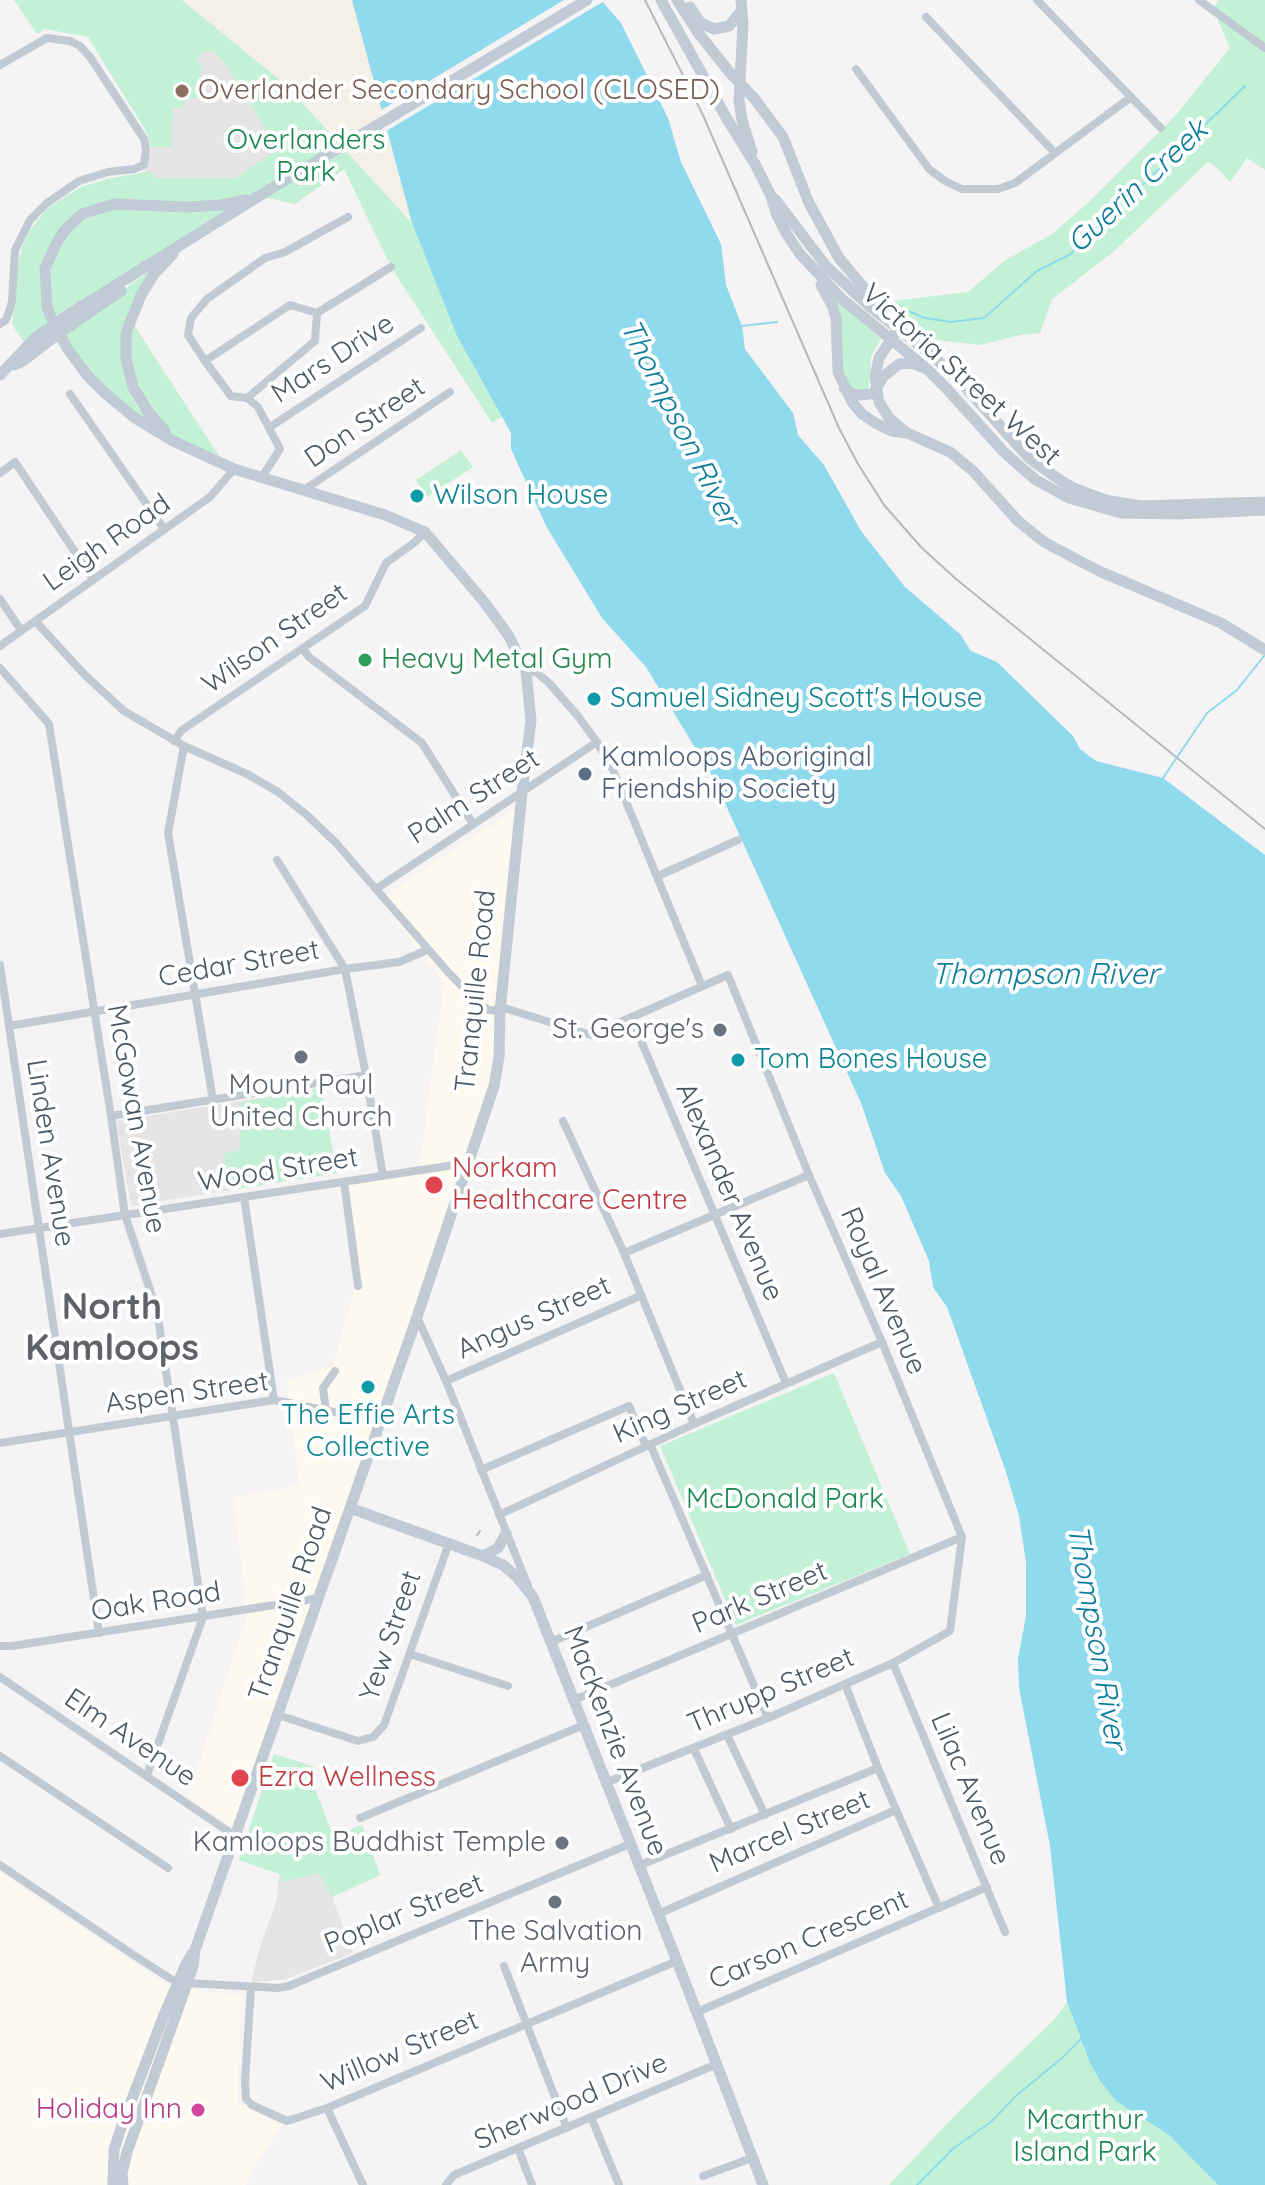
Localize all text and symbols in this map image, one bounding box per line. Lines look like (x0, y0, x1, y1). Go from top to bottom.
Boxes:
place label: Overlander Secondary School (CLOSED) (198, 74, 720, 108)
marker: Overlander Secondary School (CLOSED) (173, 82, 191, 100)
water label: Guerin Creek (1060, 113, 1216, 261)
park label: Overlanders Park (226, 124, 386, 190)
street label: Victoria Street West (855, 277, 1067, 473)
street label: Mars Drive (266, 307, 400, 411)
water label: Thompson River (611, 314, 747, 532)
street label: Don Street (299, 371, 431, 475)
place label: Wilson House (433, 479, 608, 513)
street label: Leigh Road (37, 487, 177, 599)
marker: Wilson House (408, 487, 426, 505)
street label: Wilson Street (196, 577, 354, 701)
place label: Heavy Metal Gym (381, 643, 613, 677)
marker: Heavy Metal Gym (356, 651, 374, 669)
place label: Samuel Sidney Scott's House (610, 682, 982, 716)
marker: Samuel Sidney Scott's House (585, 690, 603, 708)
place label: Kamloops Aboriginal Friendship Society (601, 741, 872, 807)
street label: Palm Street (402, 742, 546, 852)
marker: Kamloops Aboriginal Friendship Society (576, 765, 594, 783)
street label: Tranquille Road (449, 888, 503, 1094)
street label: Cedar Street (156, 933, 322, 995)
water label: Thompson River (931, 957, 1159, 993)
street label: McGowan Avenue (99, 1002, 173, 1236)
place label: St. George's (552, 1013, 704, 1047)
marker: St. George's (711, 1021, 729, 1039)
place label: Tom Bones House (754, 1043, 987, 1077)
marker: Mount Paul United Church (292, 1048, 310, 1066)
marker: Tom Bones House (729, 1051, 747, 1069)
street label: Linden Avenue (19, 1057, 81, 1249)
place label: Mount Paul United Church (210, 1069, 392, 1135)
street label: Alexander Avenue (668, 1078, 790, 1306)
street label: Wood Street (196, 1141, 360, 1199)
place label: Norkam Healthcare Centre (452, 1152, 688, 1218)
marker: Norkam Healthcare Centre (423, 1174, 445, 1196)
street label: Royal Avenue (833, 1202, 933, 1380)
street label: Angus Street (452, 1269, 616, 1367)
district label: North Kamloops (25, 1286, 199, 1371)
street label: King Street (608, 1363, 752, 1451)
street label: Aspen Street (103, 1365, 271, 1421)
marker: The Effie Arts Collective (359, 1378, 377, 1396)
place label: The Effie Arts Collective (281, 1399, 455, 1465)
park label: McDonald Park (686, 1483, 884, 1517)
street label: Tranquille Road (242, 1502, 340, 1706)
water label: Thompson River (1059, 1522, 1133, 1752)
street label: Park Street (687, 1555, 833, 1641)
street label: Yew Street (353, 1566, 429, 1706)
street label: Oak Road (89, 1575, 223, 1629)
street label: MacKenzie Avenue (556, 1621, 674, 1861)
street label: Thrupp Street (683, 1641, 859, 1741)
street label: Elm Avenue (58, 1682, 202, 1794)
street label: Lilac Avenue (923, 1708, 1017, 1870)
place label: Ezra Wellness (258, 1761, 436, 1795)
marker: Ezra Wellness (229, 1767, 251, 1789)
street label: Marcel Street (705, 1783, 875, 1881)
place label: Kamloops Buddhist Temple (193, 1826, 546, 1860)
marker: Kamloops Buddhist Temple (553, 1834, 571, 1852)
street label: Poplar Street (320, 1867, 488, 1961)
street label: Carson Crescent (704, 1883, 914, 1997)
marker: The Salvation Army (546, 1893, 564, 1911)
place label: The Salvation Army (467, 1915, 643, 1981)
street label: Willow Street (316, 2004, 484, 2100)
street label: Sherwood Drive (469, 2046, 673, 2158)
place label: Holiday Inn (36, 2093, 182, 2127)
marker: Holiday Inn (189, 2101, 207, 2119)
park label: Mcarthur Island Park (1013, 2104, 1157, 2170)

